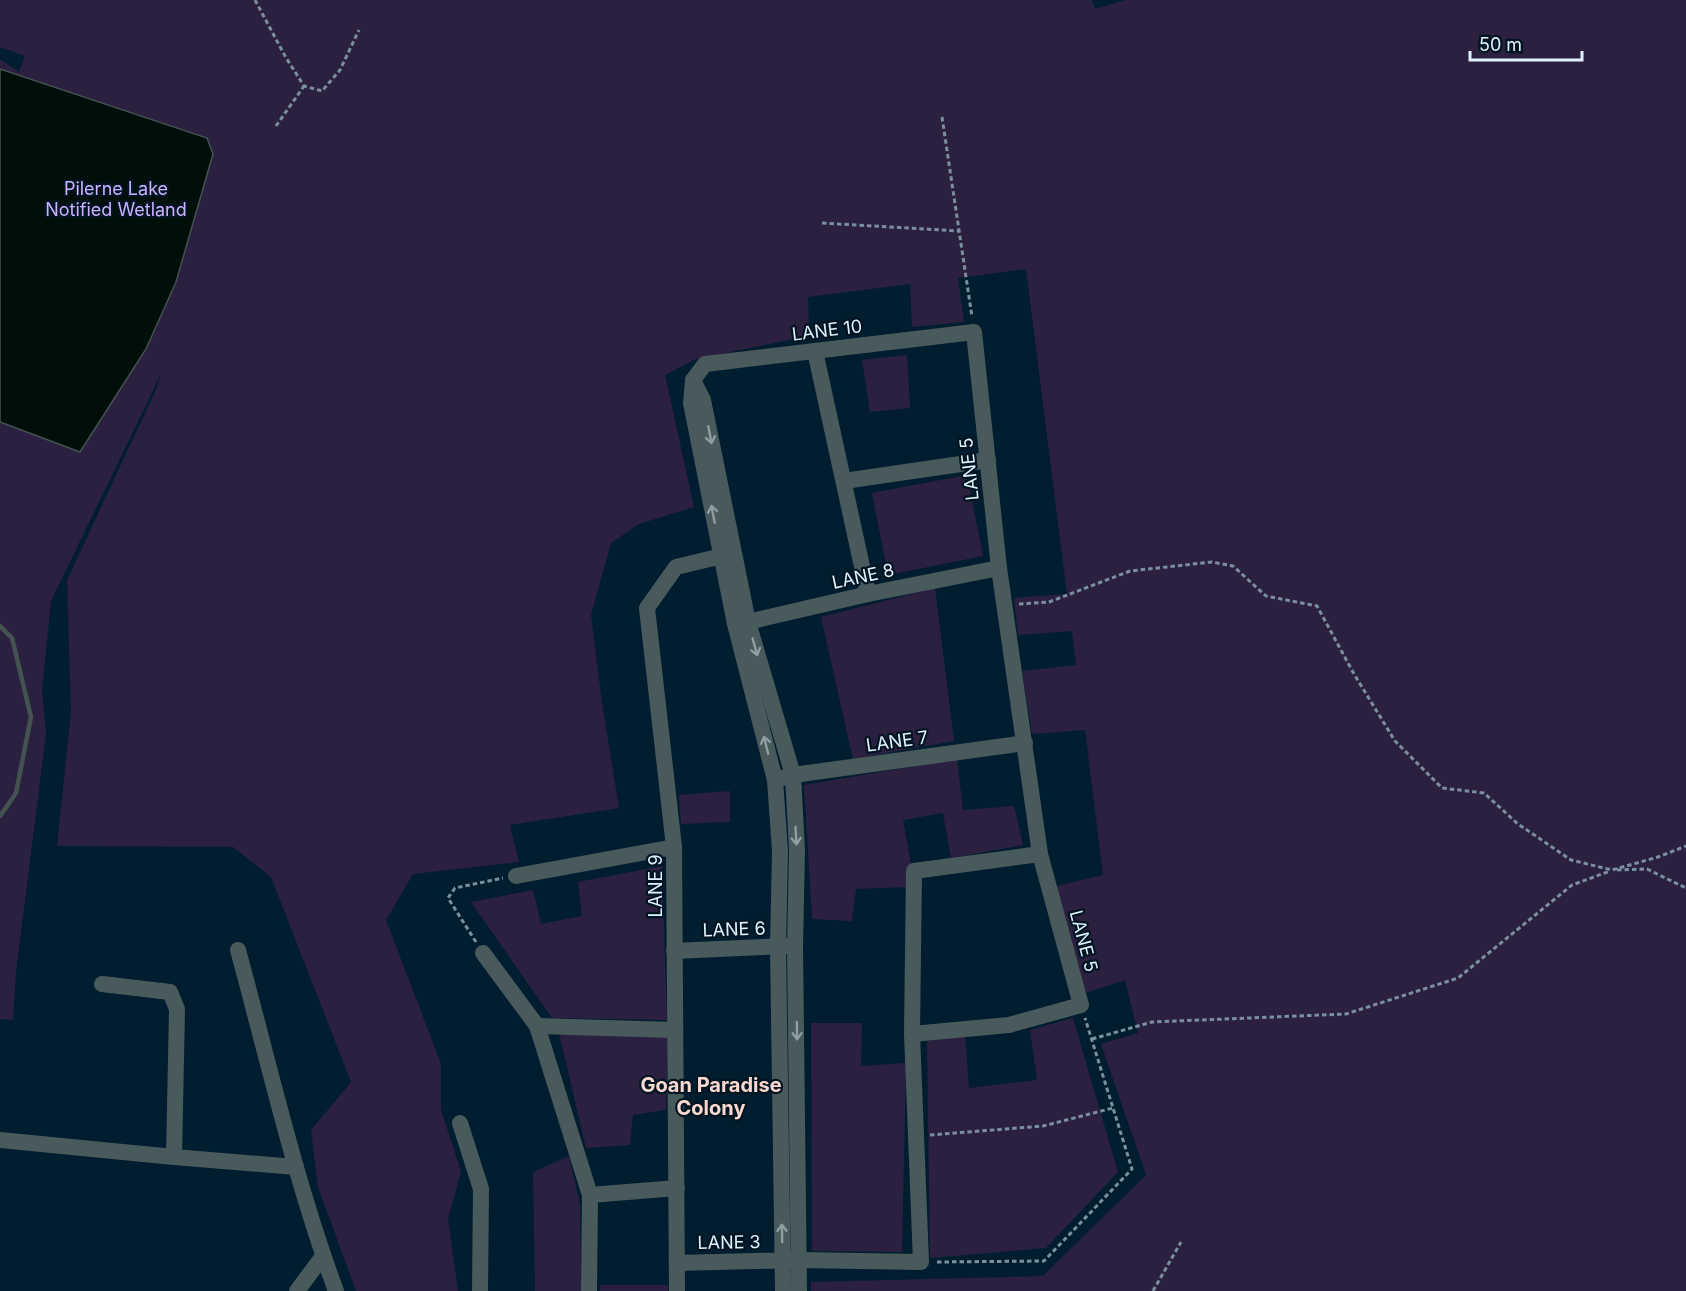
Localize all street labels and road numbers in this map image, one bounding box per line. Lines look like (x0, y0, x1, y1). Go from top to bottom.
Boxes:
street label: LANE 10 (791, 315, 863, 345)
street label: LANE 5 (955, 437, 983, 501)
street label: LANE 8 (830, 559, 896, 593)
street label: LANE 7 (865, 726, 929, 756)
street label: LANE 9 (645, 854, 666, 918)
street label: LANE 5 (1066, 908, 1102, 974)
street label: LANE 6 (702, 917, 766, 941)
street label: LANE 3 (697, 1231, 761, 1253)

